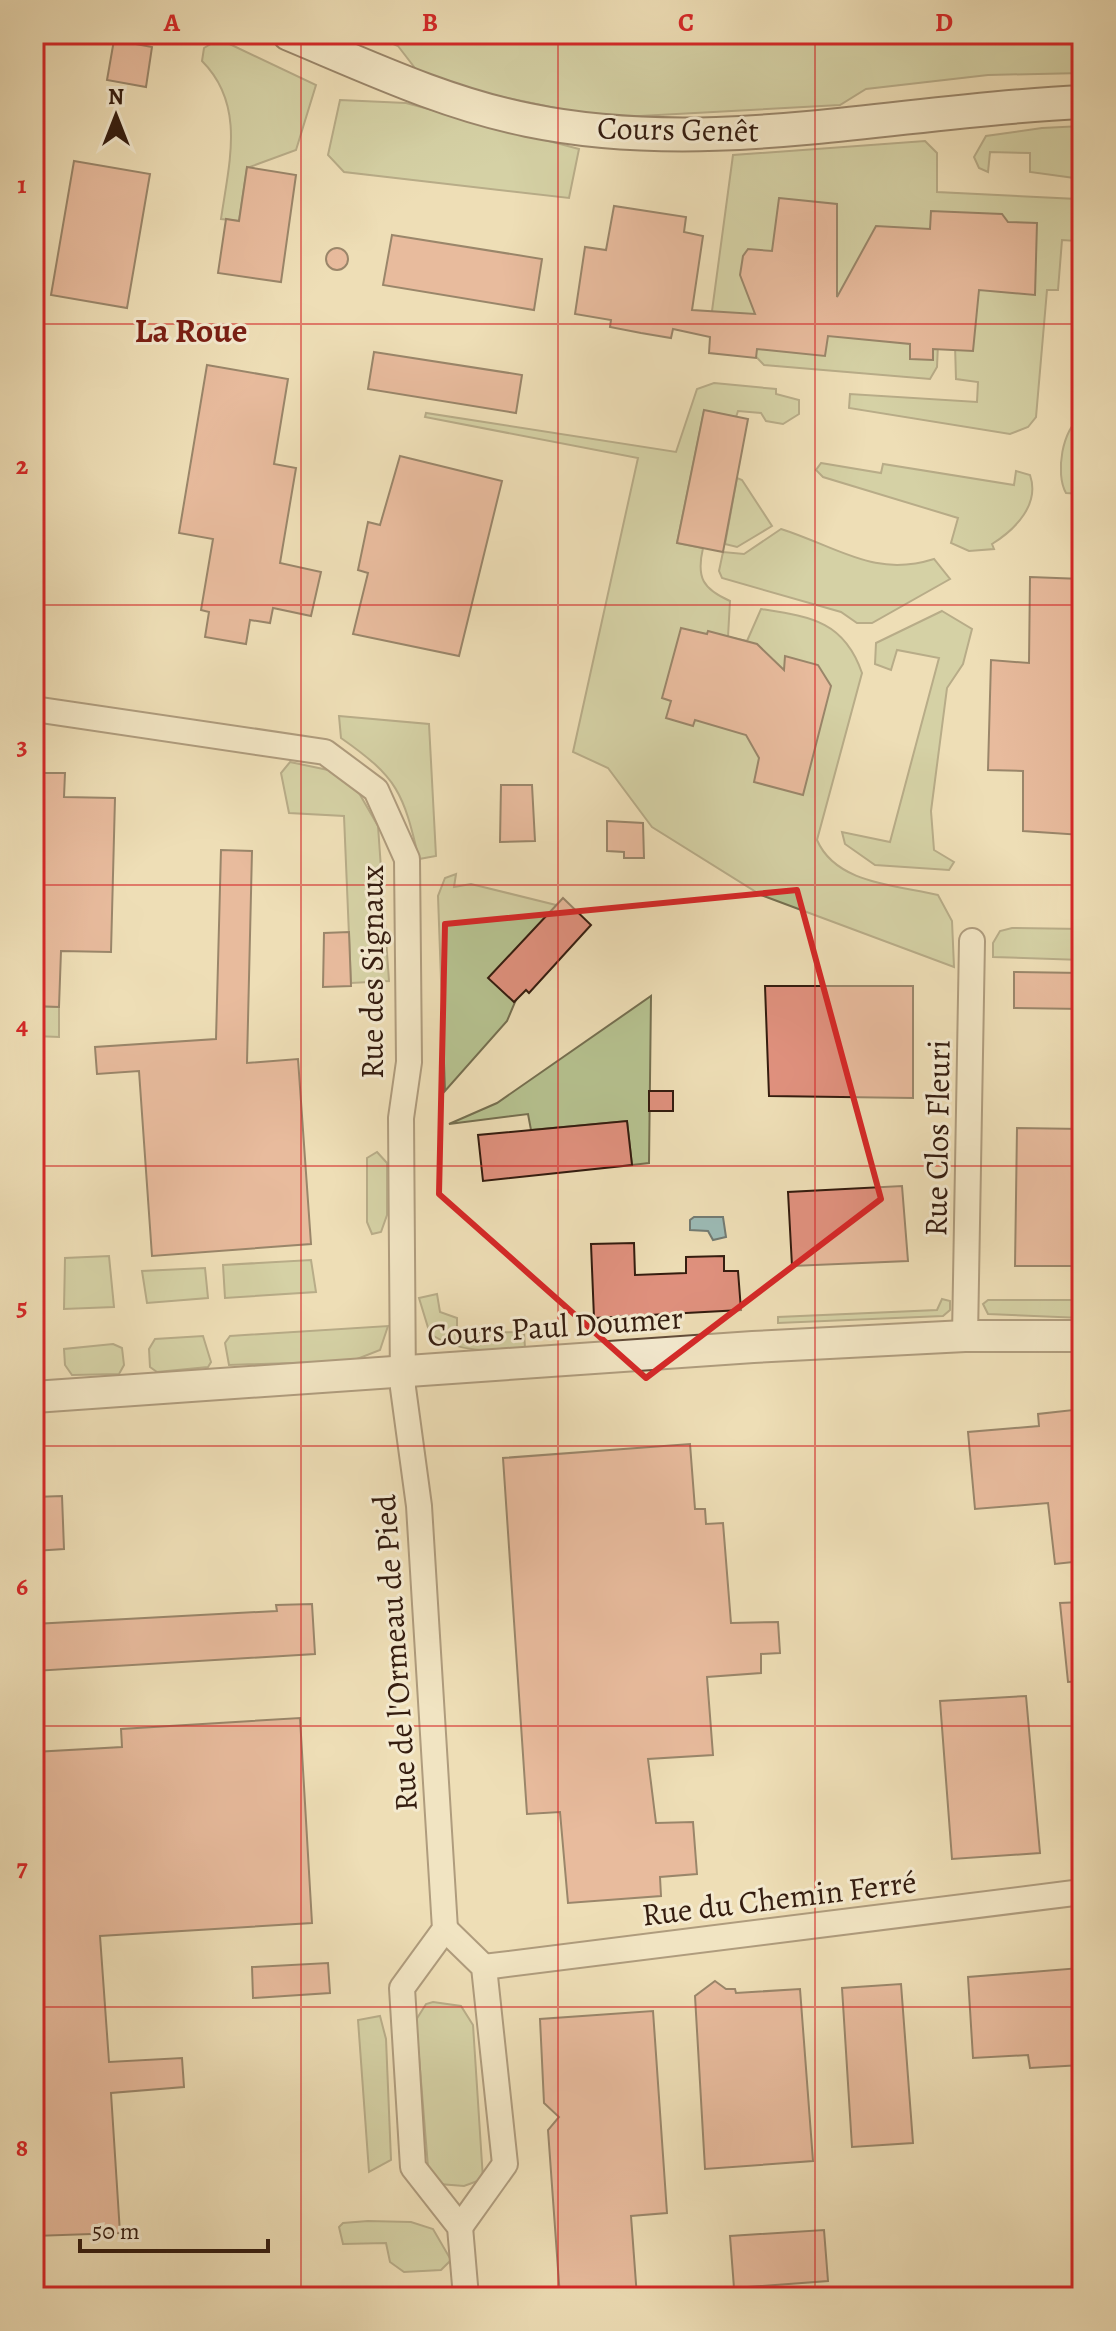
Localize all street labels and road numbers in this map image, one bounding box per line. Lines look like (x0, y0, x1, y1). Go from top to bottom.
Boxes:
street label: Cours Genêt (597, 106, 759, 152)
street label: Rue des Signaux (350, 865, 394, 1079)
street label: Rue Clos Fleuri (913, 1039, 961, 1237)
street label: Cours Paul Doumer (426, 1295, 684, 1357)
street label: Rue de l'Ormeau de Pied (362, 1492, 428, 1813)
street label: Rue du Chemin Ferré (639, 1859, 919, 1937)

